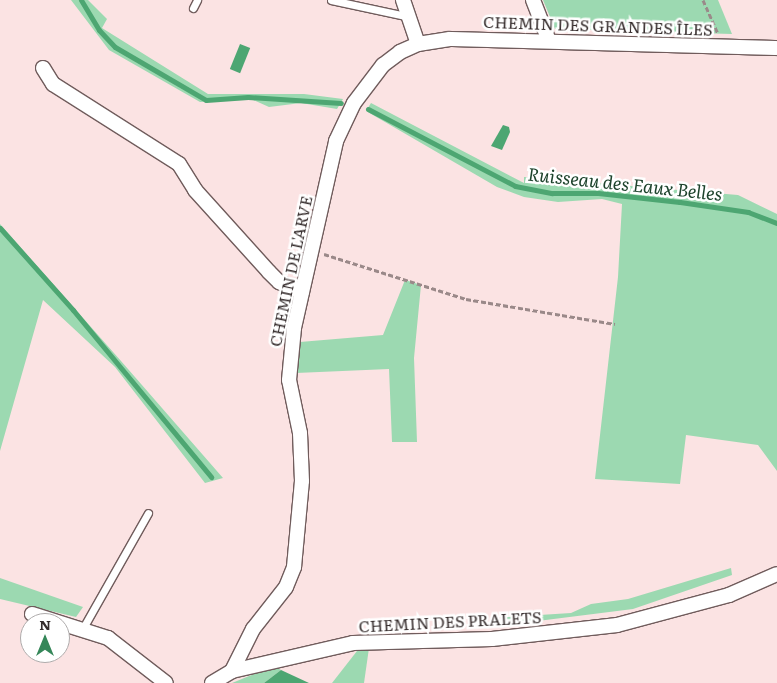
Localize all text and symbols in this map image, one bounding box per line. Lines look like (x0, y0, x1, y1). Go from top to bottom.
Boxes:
street label: CHEMIN DES GRANDES ÎLES (483, 11, 713, 39)
water label: Ruisseau des Eaux Belles (526, 163, 724, 205)
street label: CHEMIN DE L'ARVE (265, 194, 315, 348)
street label: CHEMIN DES PRALETS (358, 607, 542, 635)
north arrow (20, 613, 70, 663)
text: N (39, 614, 51, 634)

